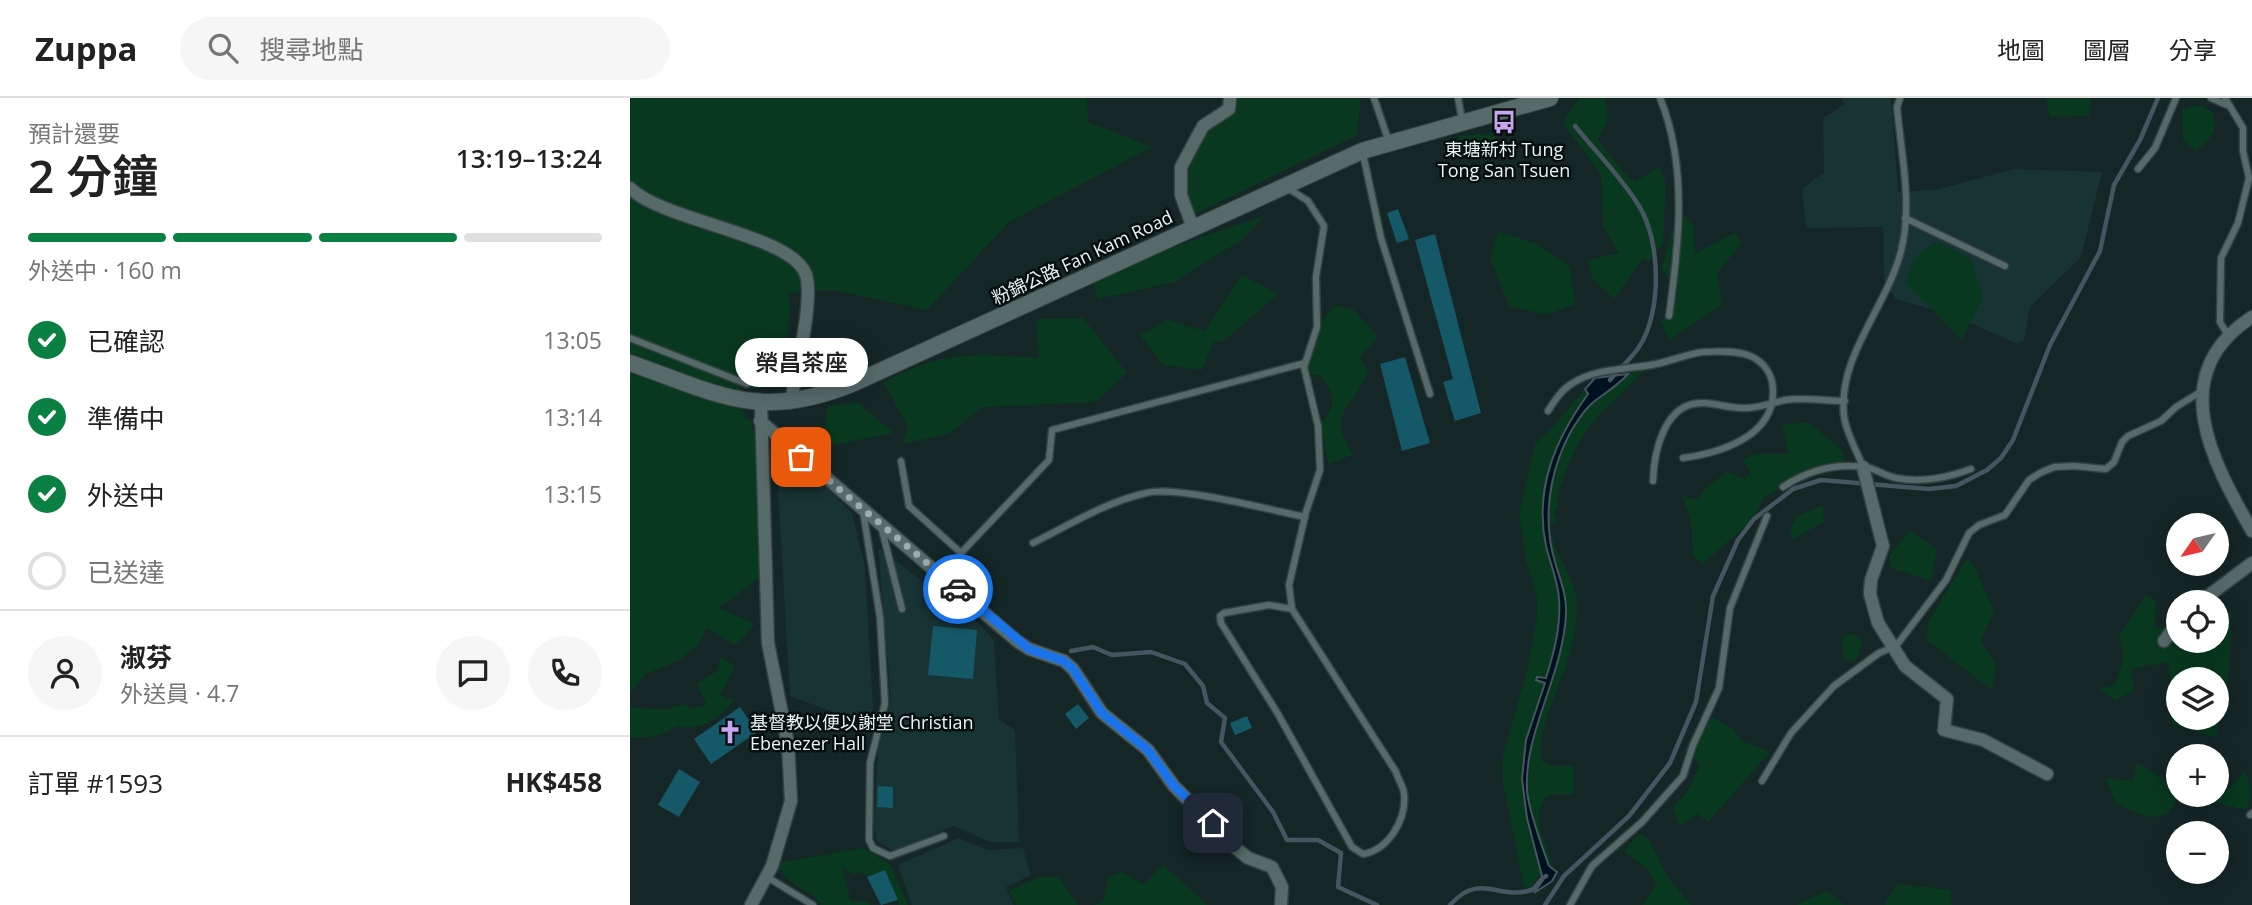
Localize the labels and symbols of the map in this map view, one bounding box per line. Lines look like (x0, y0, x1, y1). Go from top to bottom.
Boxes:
bus stop icon: 東塘新村 Tung Tong San Tsuen (1490, 108, 1518, 136)
place label: 東塘新村 Tung Tong San Tsuen (1438, 137, 1570, 182)
street label: 粉錦公路 Fan Kam Road (988, 204, 1176, 310)
callout: 榮昌茶座 (734, 338, 868, 387)
pin (771, 427, 831, 487)
north arrow (2166, 513, 2230, 576)
courier (923, 554, 993, 624)
place label: 基督教以便以謝堂 Christian Ebenezer Hall (750, 710, 974, 755)
church icon: 基督教以便以謝堂 Christian Ebenezer Hall (716, 718, 744, 746)
pin (1183, 793, 1243, 853)

